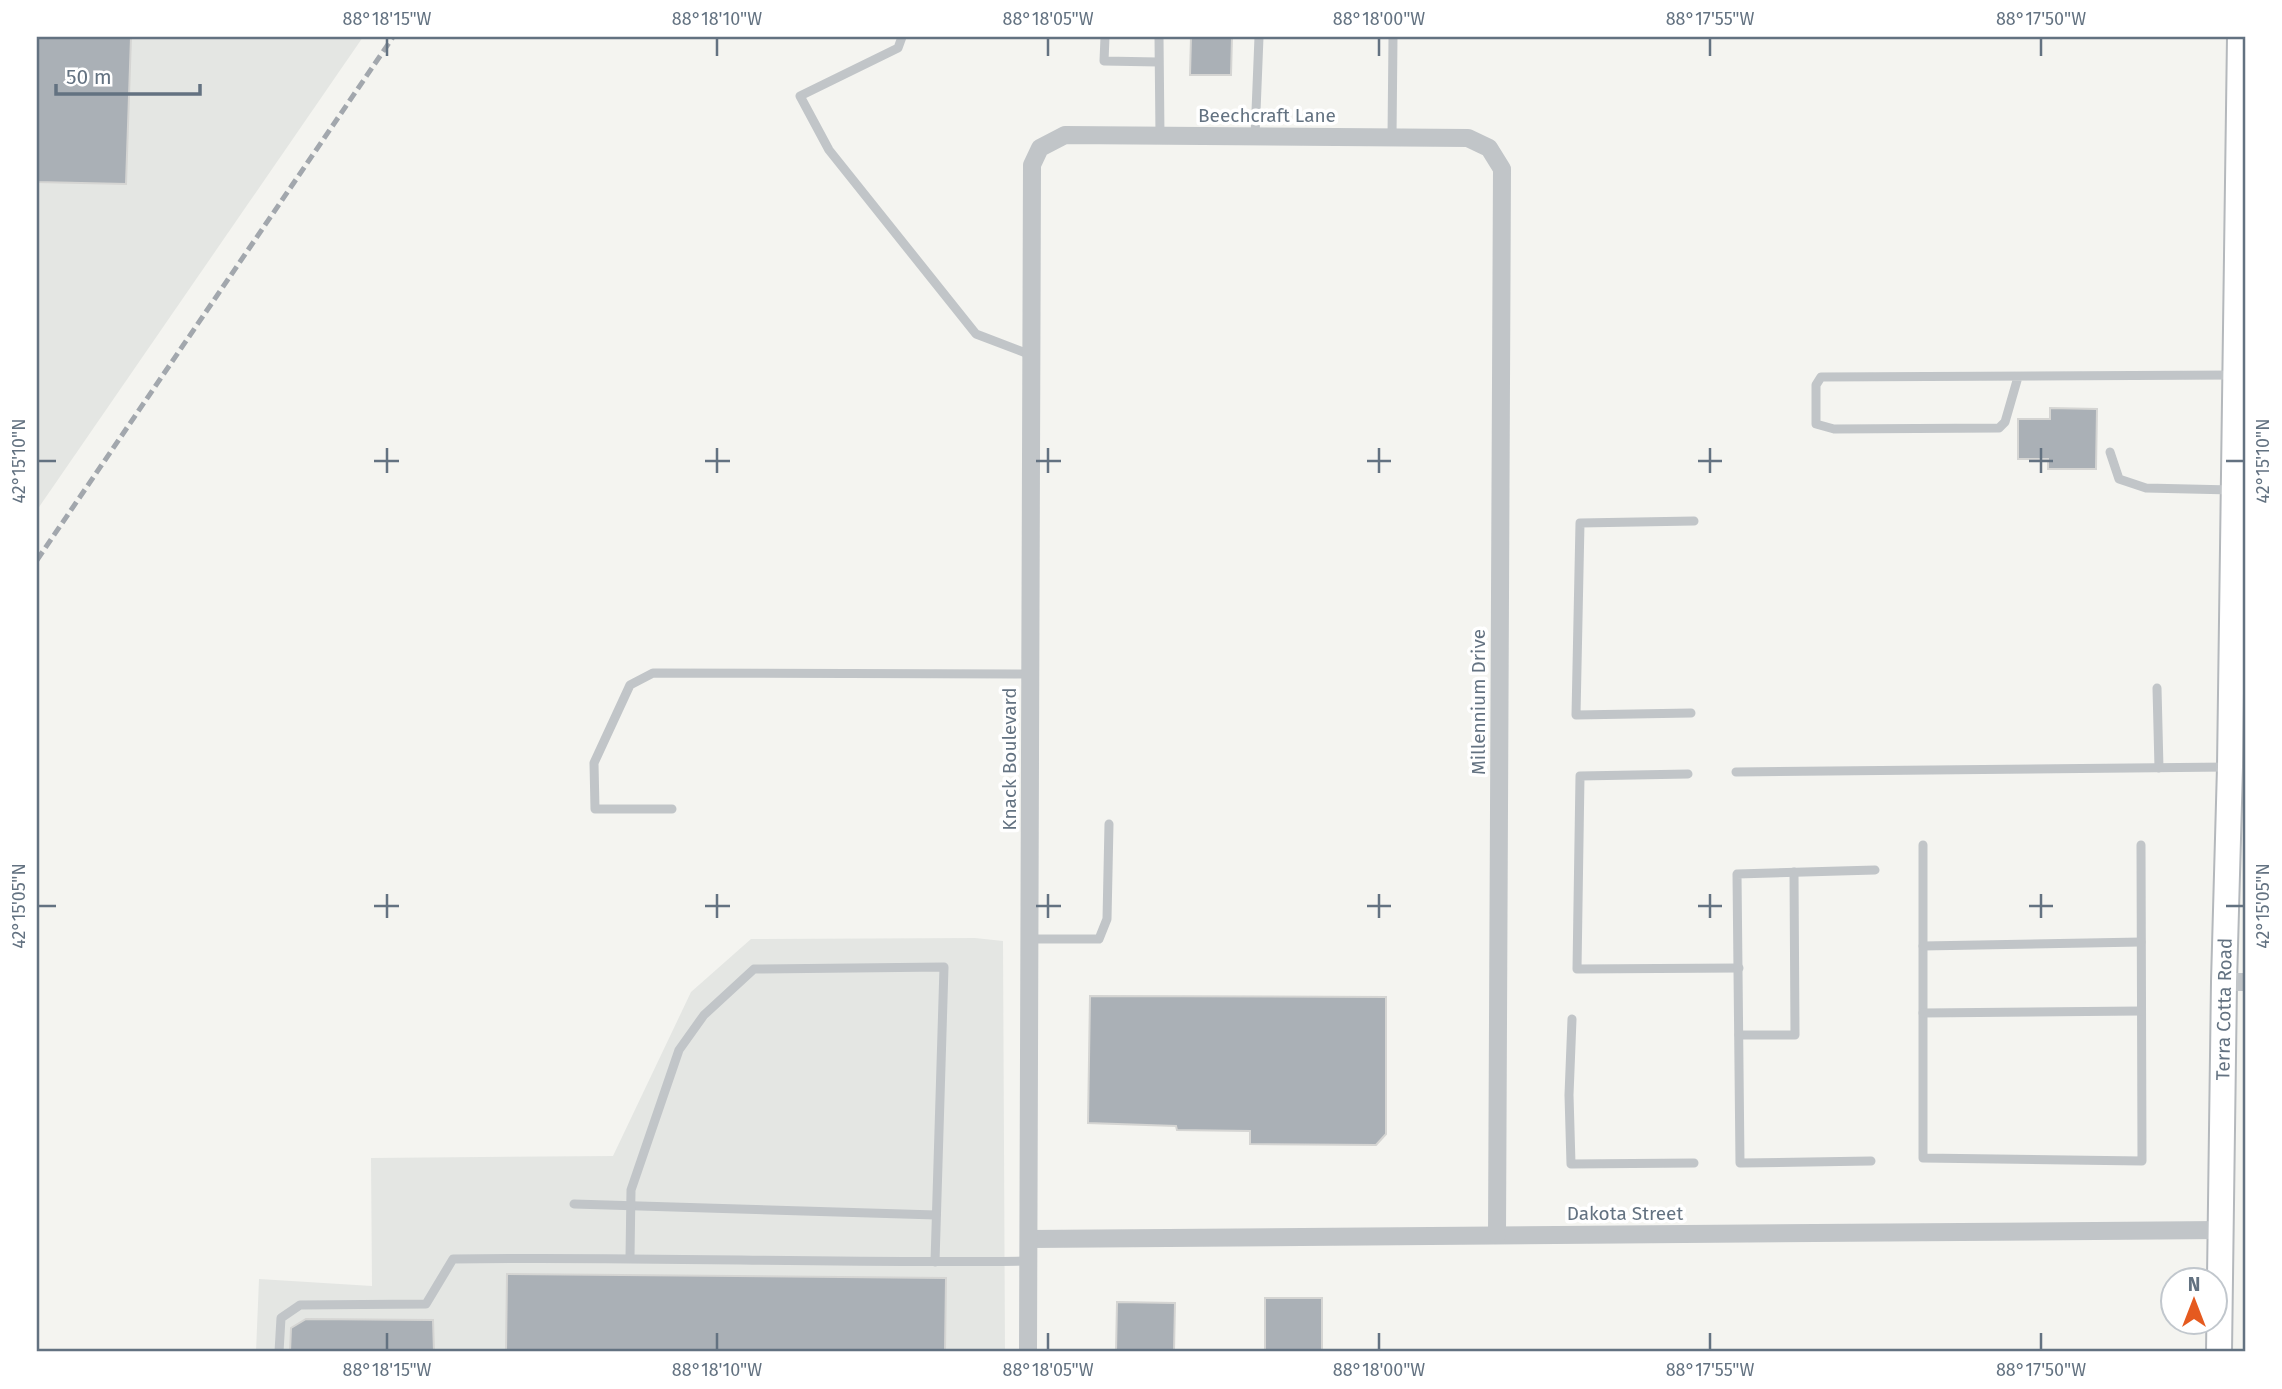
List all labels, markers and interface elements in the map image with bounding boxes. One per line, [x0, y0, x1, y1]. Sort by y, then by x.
text: 88°18'15"W [343, 8, 432, 30]
text: 88°18'10"W [672, 8, 762, 30]
text: 88°18'05"W [1002, 8, 1094, 30]
text: 88°18'00"W [1333, 8, 1425, 30]
text: 88°17'55"W [1666, 8, 1754, 30]
text: 88°17'50"W [1996, 8, 2086, 30]
scale bar [56, 52, 200, 96]
text: 50 m [66, 64, 112, 90]
street label: Beechcraft Lane [1198, 104, 1336, 127]
text: 42°15'10"N [8, 419, 30, 503]
text: 42°15'10"N [2252, 419, 2274, 503]
street label: Millennium Drive [1467, 629, 1490, 775]
street label: Knack Boulevard [998, 687, 1021, 831]
text: 42°15'05"N [8, 863, 30, 949]
text: 42°15'05"N [2252, 863, 2274, 949]
street label: Terra Cotta Road [2211, 937, 2237, 1081]
street label: Dakota Street [1567, 1202, 1683, 1225]
north arrow [2160, 1266, 2230, 1336]
text: N [2188, 1273, 2200, 1296]
text: 88°18'15"W [343, 1359, 432, 1381]
text: 88°18'10"W [672, 1359, 762, 1381]
text: 88°18'05"W [1002, 1359, 1094, 1381]
text: 88°18'00"W [1333, 1359, 1425, 1381]
text: 88°17'55"W [1666, 1359, 1754, 1381]
text: 88°17'50"W [1996, 1359, 2086, 1381]

